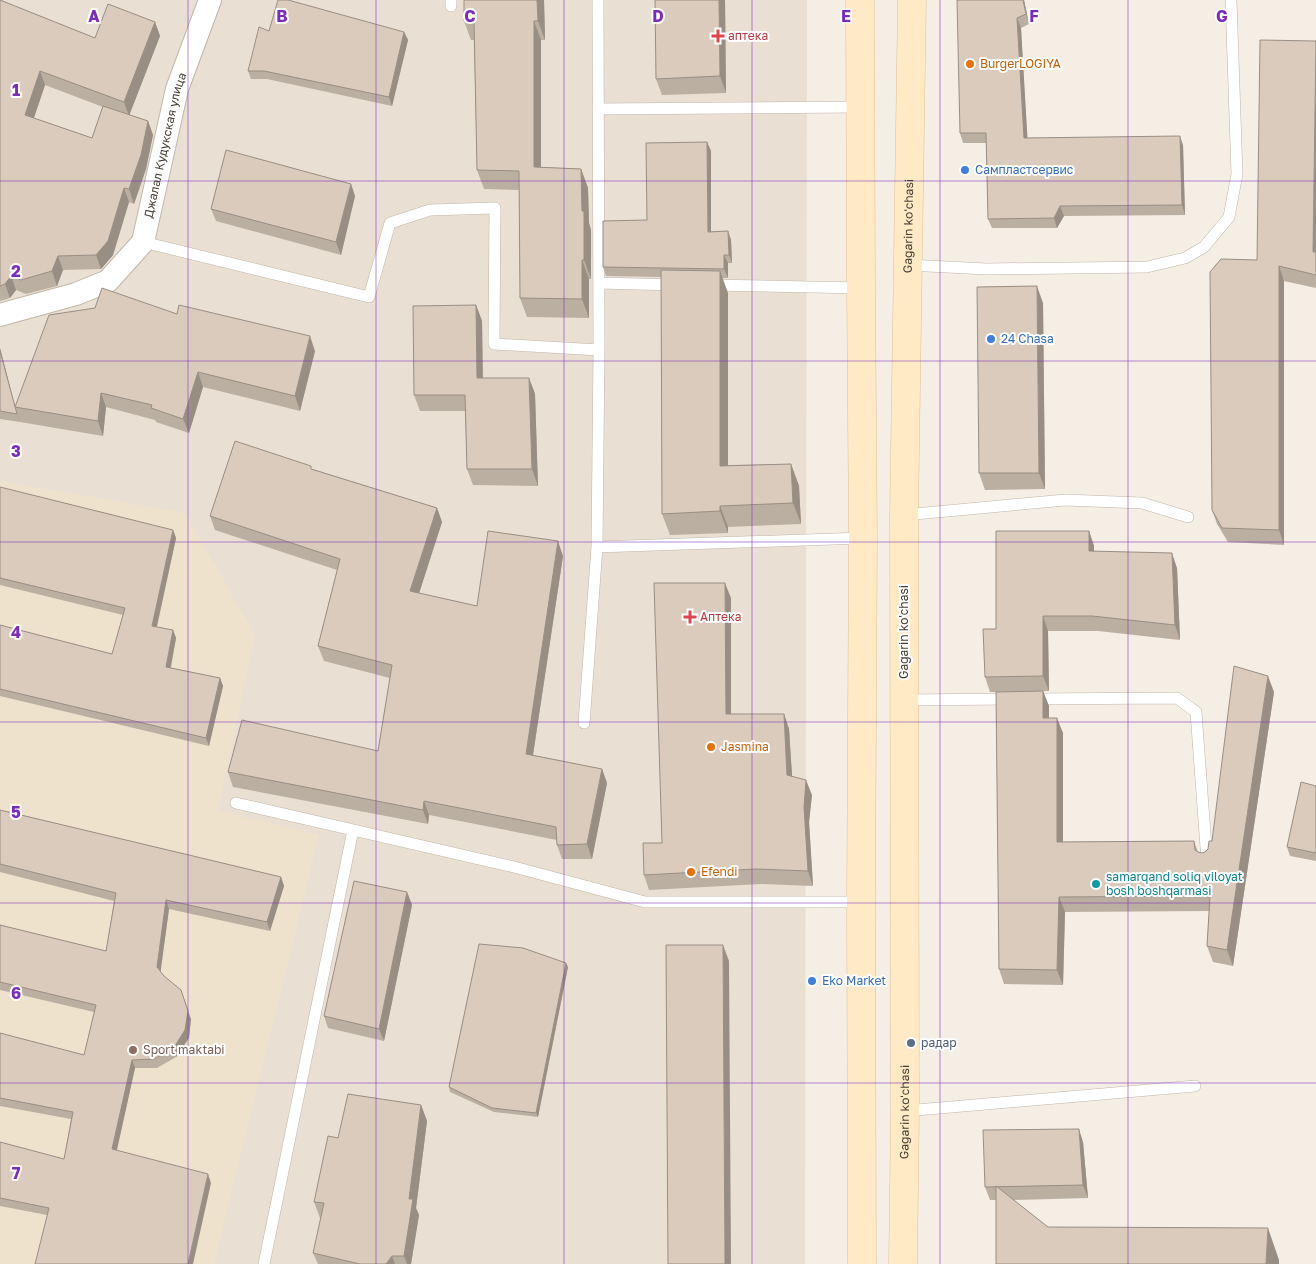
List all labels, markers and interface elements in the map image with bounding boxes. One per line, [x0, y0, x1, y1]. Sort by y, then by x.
text: A [88, 6, 100, 26]
text: B [276, 6, 288, 26]
text: C [464, 6, 476, 26]
text: D [652, 6, 664, 26]
text: E [841, 6, 851, 26]
text: F [1029, 6, 1039, 26]
text: G [1216, 6, 1228, 26]
place label: аптека [728, 28, 768, 43]
marker: аптека [712, 30, 724, 42]
place label: BurgerLOGIYA [980, 56, 1061, 71]
marker: BurgerLOGIYA [964, 58, 976, 70]
street label: Джалал Кудукская улица [141, 70, 189, 219]
text: 1 [12, 80, 20, 100]
place label: Сампластсервис [975, 162, 1074, 177]
marker: Сампластсервис [959, 164, 971, 176]
street label: Gagarin ko'chasi [900, 179, 916, 273]
text: 2 [11, 261, 21, 281]
place label: 24 Chasa [1001, 331, 1054, 346]
marker: 24 Chasa [985, 333, 997, 345]
text: 3 [11, 441, 21, 461]
street label: Gagarin ko'chasi [896, 585, 911, 679]
place label: Аптека [700, 609, 742, 624]
marker: Аптека [684, 611, 696, 623]
text: 4 [11, 622, 21, 642]
place label: Jasmina [721, 739, 769, 754]
marker: Jasmina [705, 741, 717, 753]
text: 5 [11, 802, 21, 822]
place label: Efendi [701, 864, 738, 879]
marker: Efendi [685, 866, 697, 878]
place label: samarqand soliq viloyat bosh boshqarmasi [1106, 869, 1243, 898]
marker: samarqand soliq viloyat bosh boshqarmasi [1090, 878, 1102, 890]
place label: Eko Market [822, 973, 886, 988]
marker: Eko Market [806, 975, 818, 987]
text: 6 [11, 983, 21, 1003]
place label: радар [921, 1035, 957, 1050]
marker: радар [905, 1037, 917, 1049]
place label: Sport maktabi [143, 1042, 225, 1057]
marker: Sport maktabi [127, 1044, 139, 1056]
street label: Gagarin ko'chasi [896, 1065, 912, 1159]
text: 7 [12, 1163, 21, 1183]

